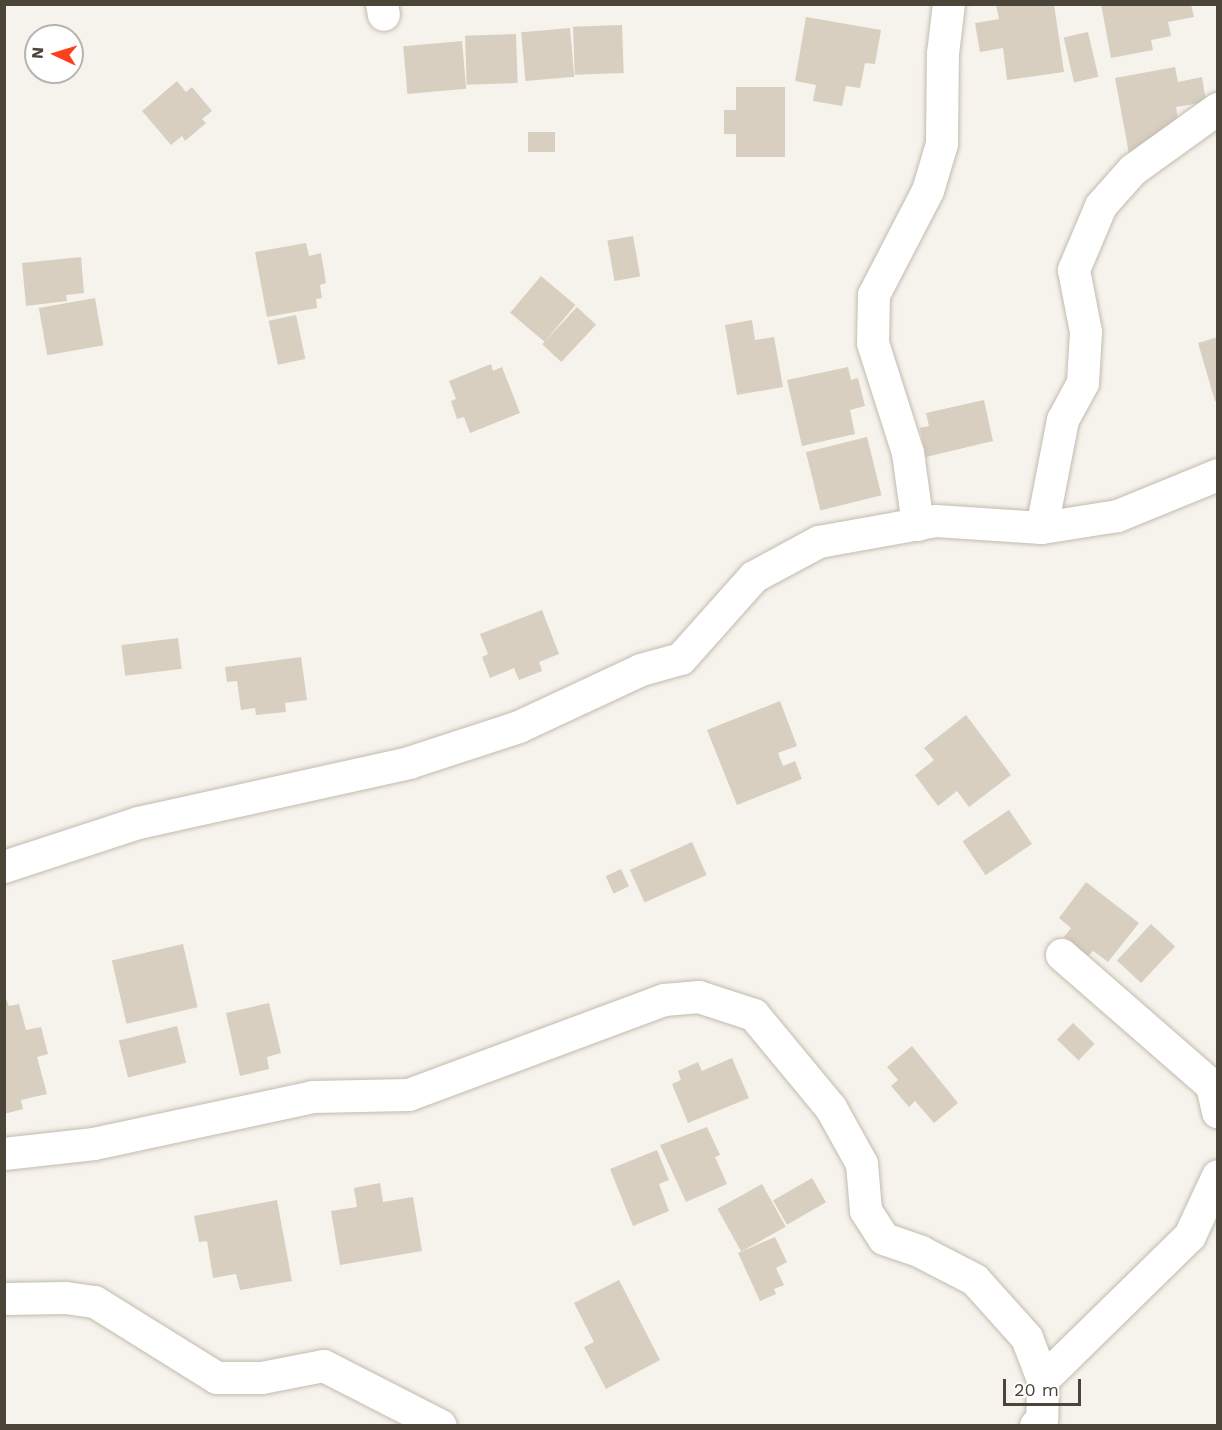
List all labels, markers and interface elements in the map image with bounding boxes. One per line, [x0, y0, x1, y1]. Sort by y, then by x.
north arrow [24, 24, 84, 84]
text: N [28, 46, 47, 59]
scale bar [1006, 1367, 1084, 1405]
text: 20 m [1014, 1379, 1059, 1400]

